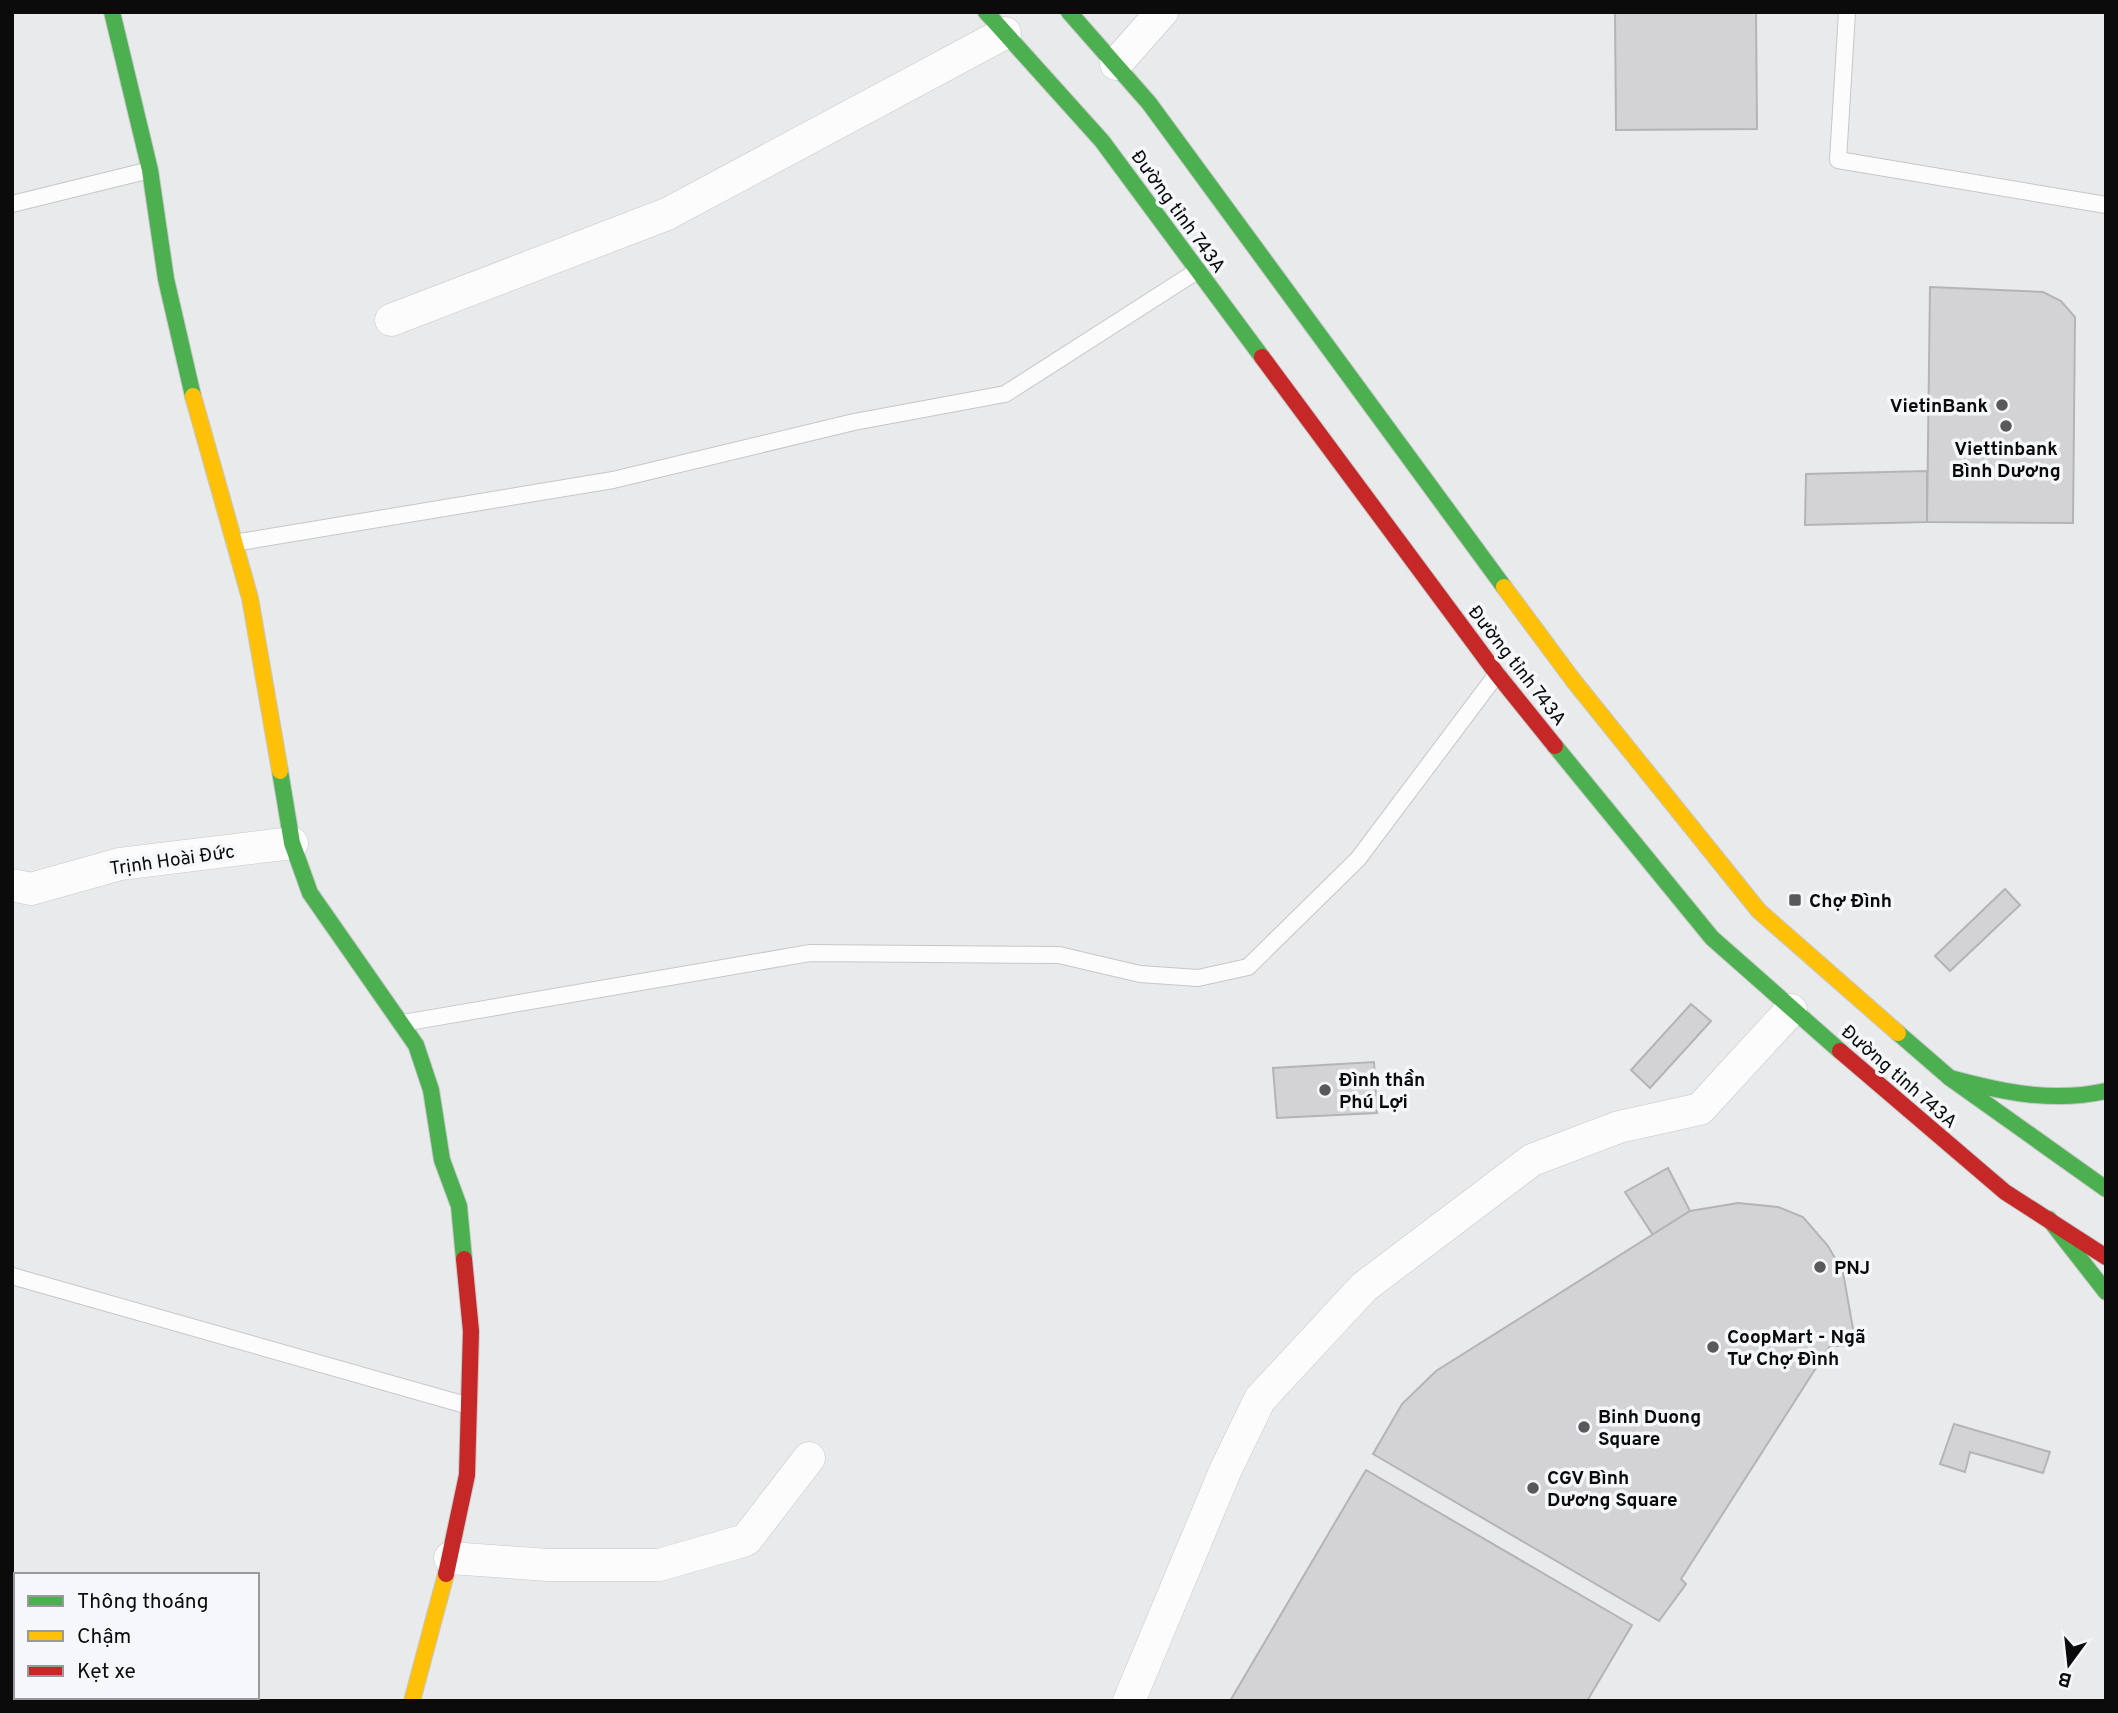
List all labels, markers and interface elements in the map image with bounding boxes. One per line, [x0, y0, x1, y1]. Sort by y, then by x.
street label: Đường tỉnh 743A [1125, 146, 1230, 278]
place label: VietinBank [1890, 395, 1988, 419]
marker: VietinBank [1994, 397, 2010, 413]
marker: Viettinbank Bình Dương [1998, 418, 2014, 434]
place label: Viettinbank Bình Dương [1951, 438, 2061, 484]
street label: Đường tỉnh 743A [1462, 601, 1571, 731]
street label: Trịnh Hoài Đức [108, 840, 236, 882]
place label: Chợ Đình [1809, 890, 1892, 914]
marker: Chợ Đình [1787, 892, 1803, 908]
street label: Đường tỉnh 743A [1836, 1021, 1962, 1135]
place label: Đình thần Phú Lợi [1339, 1069, 1425, 1115]
marker: Đình thần Phú Lợi [1317, 1082, 1333, 1098]
place label: PNJ [1834, 1257, 1870, 1281]
marker: PNJ [1812, 1259, 1828, 1275]
place label: CoopMart - Ngã Tư Chợ Đình [1727, 1326, 1866, 1372]
marker: CoopMart - Ngã Tư Chợ Đình [1705, 1339, 1721, 1355]
place label: Binh Duong Square [1598, 1406, 1701, 1452]
marker: Binh Duong Square [1576, 1419, 1592, 1435]
place label: CGV Bình Dương Square [1547, 1467, 1678, 1513]
marker: CGV Bình Dương Square [1525, 1480, 1541, 1496]
legend [14, 1573, 259, 1699]
text: Thông thoáng [77, 1589, 209, 1616]
text: Chậm [77, 1624, 131, 1651]
north arrow [2034, 1629, 2104, 1699]
text: Kẹt xe [77, 1659, 136, 1686]
text: B [2056, 1665, 2075, 1692]

